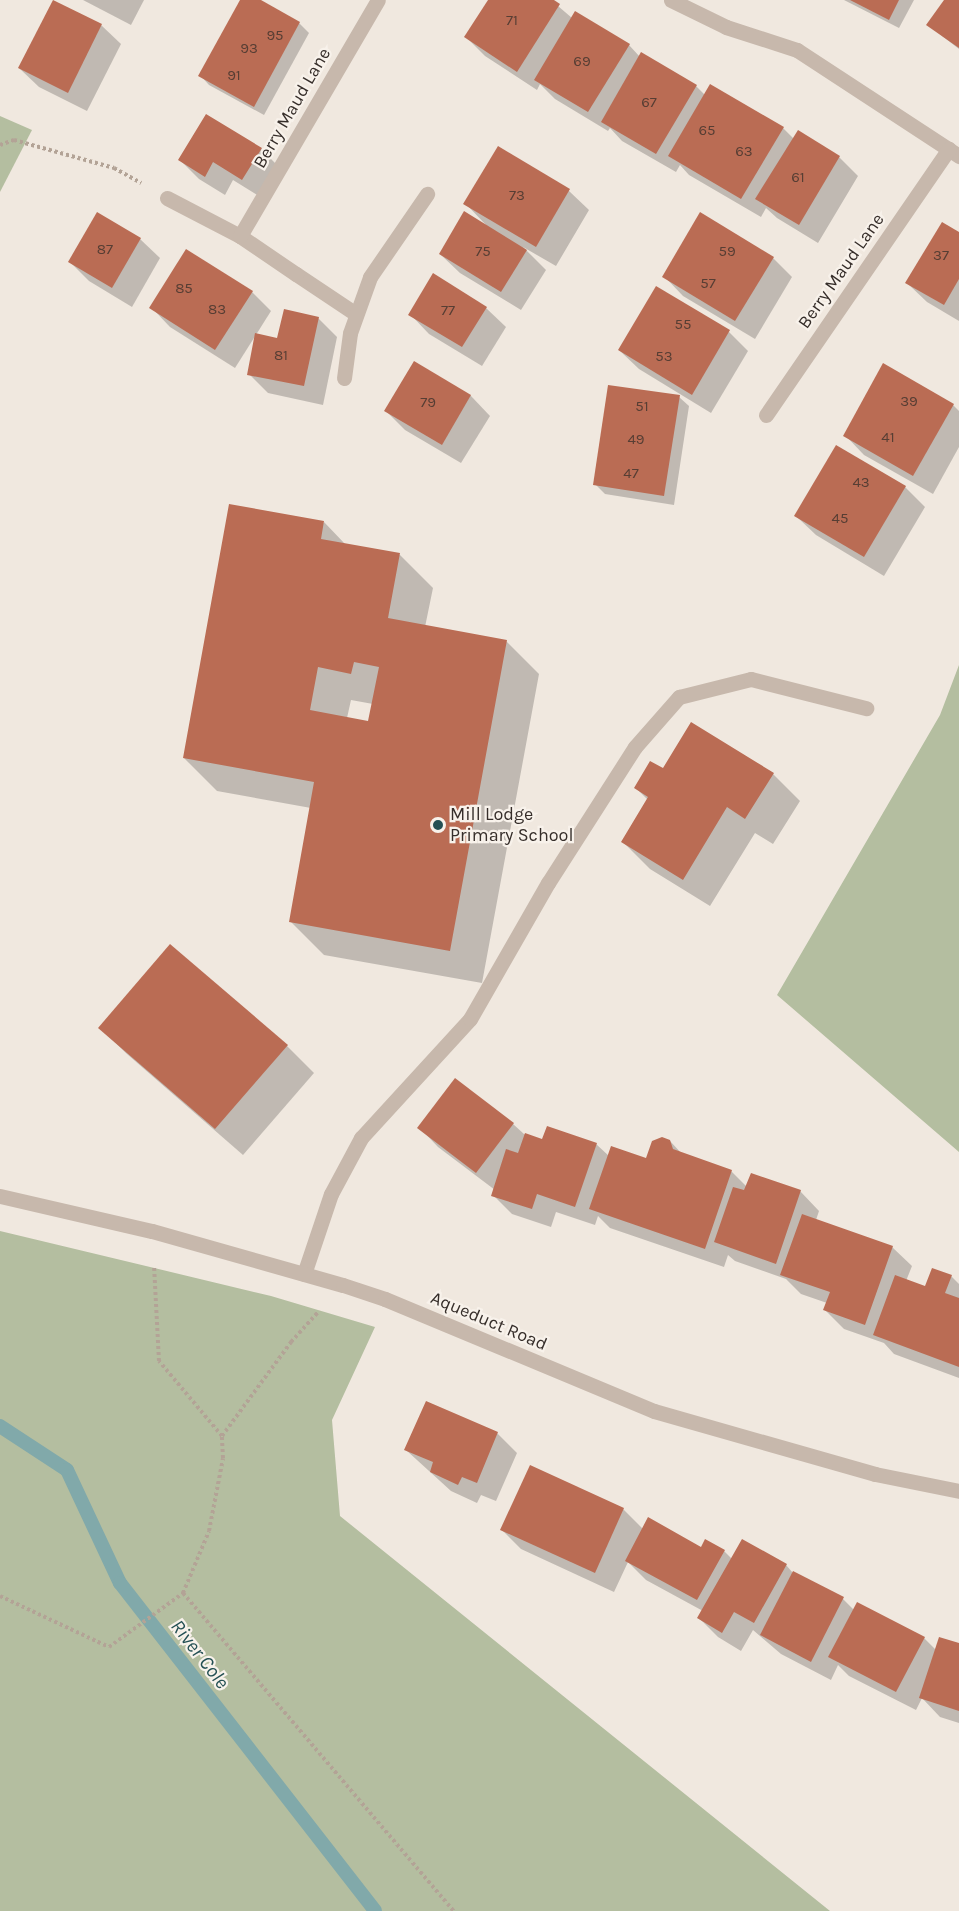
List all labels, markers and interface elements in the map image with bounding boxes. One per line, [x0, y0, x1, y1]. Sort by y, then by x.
house number: 71 [506, 12, 518, 30]
house number: 95 [266, 27, 284, 45]
house number: 93 [240, 40, 258, 58]
street label: Berry Maud Lane [249, 44, 335, 172]
house number: 69 [573, 53, 591, 71]
house number: 91 [227, 67, 241, 85]
house number: 67 [641, 94, 657, 112]
house number: 65 [698, 122, 716, 140]
house number: 63 [735, 143, 753, 161]
house number: 61 [791, 169, 805, 187]
house number: 73 [509, 187, 525, 205]
street label: Berry Maud Lane [793, 209, 889, 333]
house number: 87 [97, 241, 113, 259]
house number: 75 [475, 243, 491, 261]
house number: 59 [718, 243, 736, 261]
house number: 37 [933, 247, 949, 265]
house number: 57 [700, 275, 716, 293]
house number: 85 [175, 280, 193, 298]
house number: 83 [208, 301, 226, 319]
house number: 77 [441, 302, 455, 320]
house number: 55 [675, 316, 691, 334]
house number: 81 [274, 347, 288, 365]
house number: 53 [655, 348, 673, 366]
house number: 39 [900, 393, 918, 411]
house number: 79 [420, 394, 436, 412]
house number: 51 [635, 398, 649, 416]
house number: 41 [881, 429, 895, 447]
house number: 49 [627, 431, 645, 449]
house number: 47 [623, 465, 639, 483]
house number: 43 [852, 474, 870, 492]
house number: 45 [832, 510, 848, 528]
place label: Mill Lodge Primary School [450, 804, 573, 846]
marker: Mill Lodge Primary School [431, 818, 445, 832]
street label: Aqueduct Road [428, 1287, 550, 1355]
water label: River Cole [166, 1615, 234, 1693]

